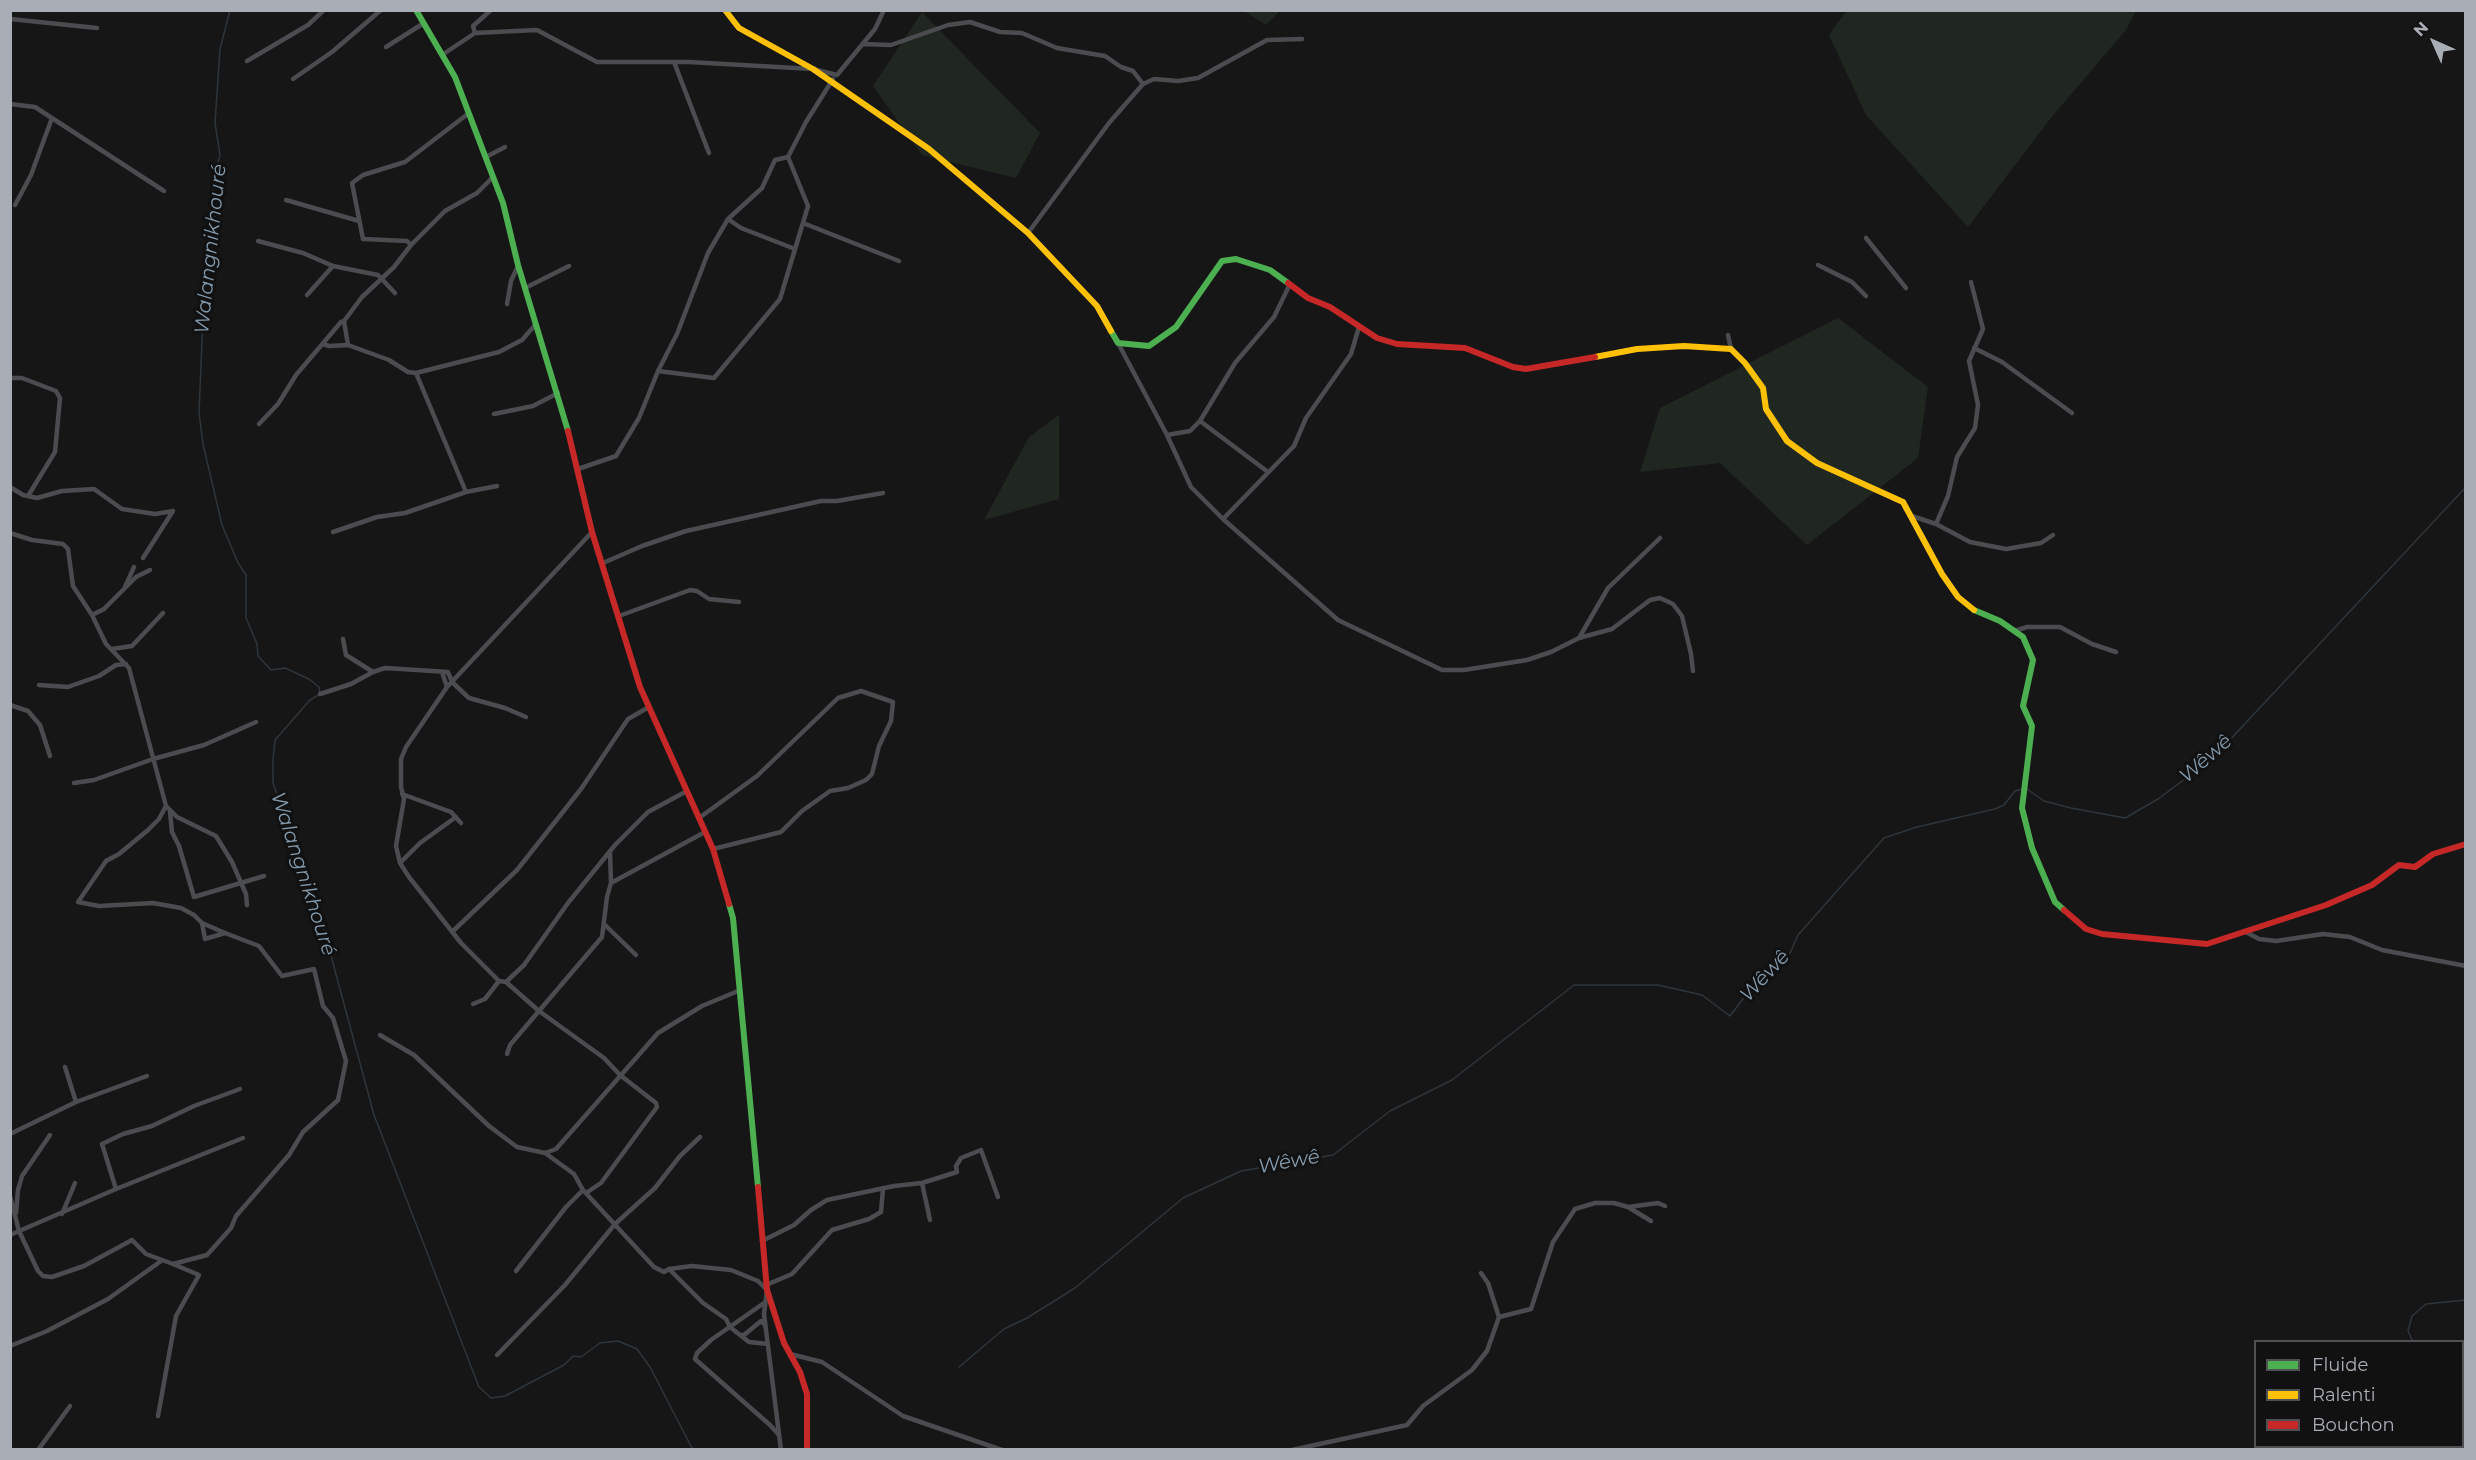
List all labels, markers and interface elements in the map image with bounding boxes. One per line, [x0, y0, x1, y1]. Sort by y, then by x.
north arrow [2404, 12, 2464, 72]
text: N [2410, 18, 2432, 40]
water label: Walangnikhouré [190, 163, 232, 335]
water label: Wêwê [2175, 730, 2237, 788]
water label: Walangnikhouré [265, 789, 341, 959]
water label: Wêwê [1735, 945, 1795, 1007]
water label: Wêwê [1256, 1145, 1322, 1179]
legend [2254, 1340, 2464, 1448]
text: Fluide [2312, 1354, 2368, 1376]
text: Ralenti [2312, 1384, 2376, 1406]
text: Bouchon [2312, 1414, 2395, 1436]

